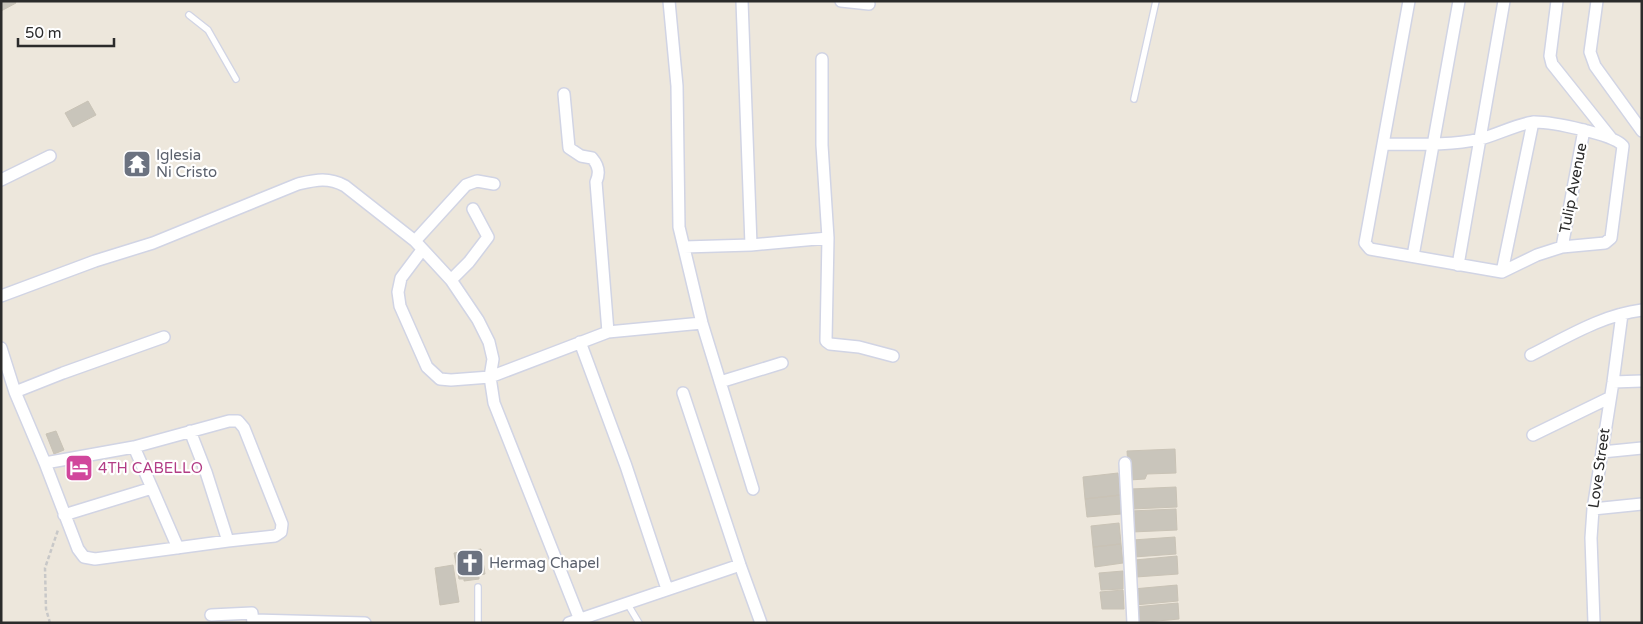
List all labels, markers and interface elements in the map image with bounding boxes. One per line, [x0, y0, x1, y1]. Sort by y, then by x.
scale bar [18, 15, 114, 47]
text: 50 m [25, 24, 62, 42]
street label: Tulip Avenue [1555, 141, 1591, 235]
place label: Iglesia Ni Cristo [156, 146, 217, 181]
temple icon: Iglesia Ni Cristo [122, 149, 152, 179]
street label: Love Street [1584, 426, 1614, 509]
hotel icon: 4TH CABELLO [64, 453, 94, 483]
place label: 4TH CABELLO [98, 459, 203, 477]
church icon: Hermag Chapel [455, 548, 485, 578]
place label: Hermag Chapel [489, 554, 600, 572]

